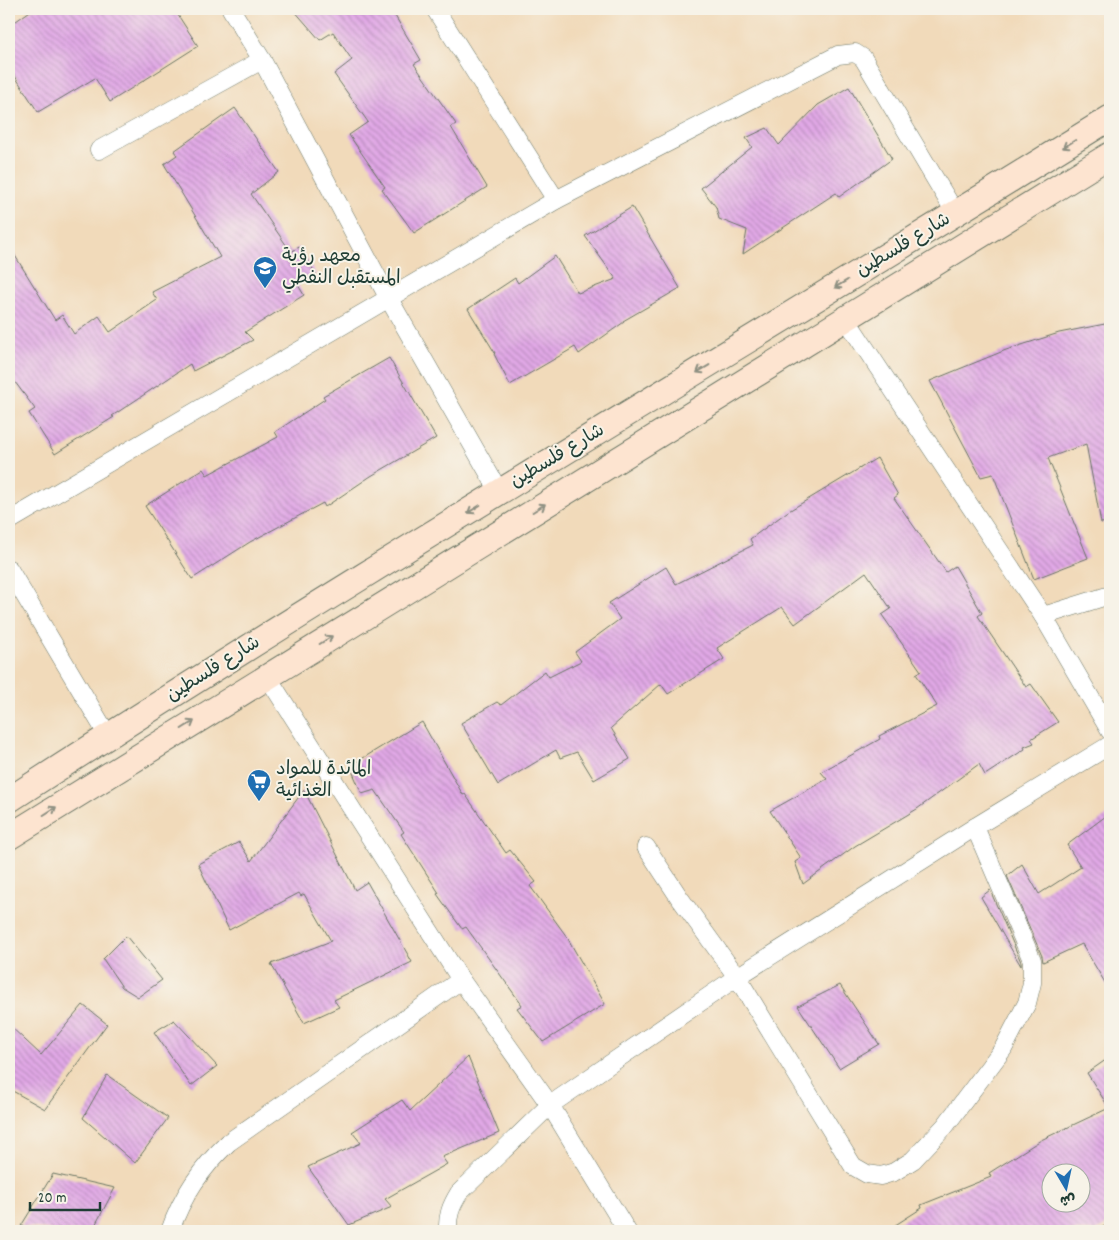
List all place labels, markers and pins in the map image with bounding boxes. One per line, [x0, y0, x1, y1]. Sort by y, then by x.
place label: معهد رؤية المستقبل النفطي [282, 244, 401, 293]
school or university icon: معهد رؤية المستقبل النفطي [252, 255, 278, 289]
place label: المائدة للمواد الغذائية [276, 757, 371, 806]
supermarket icon: المائدة للمواد الغذائية [246, 768, 272, 802]

